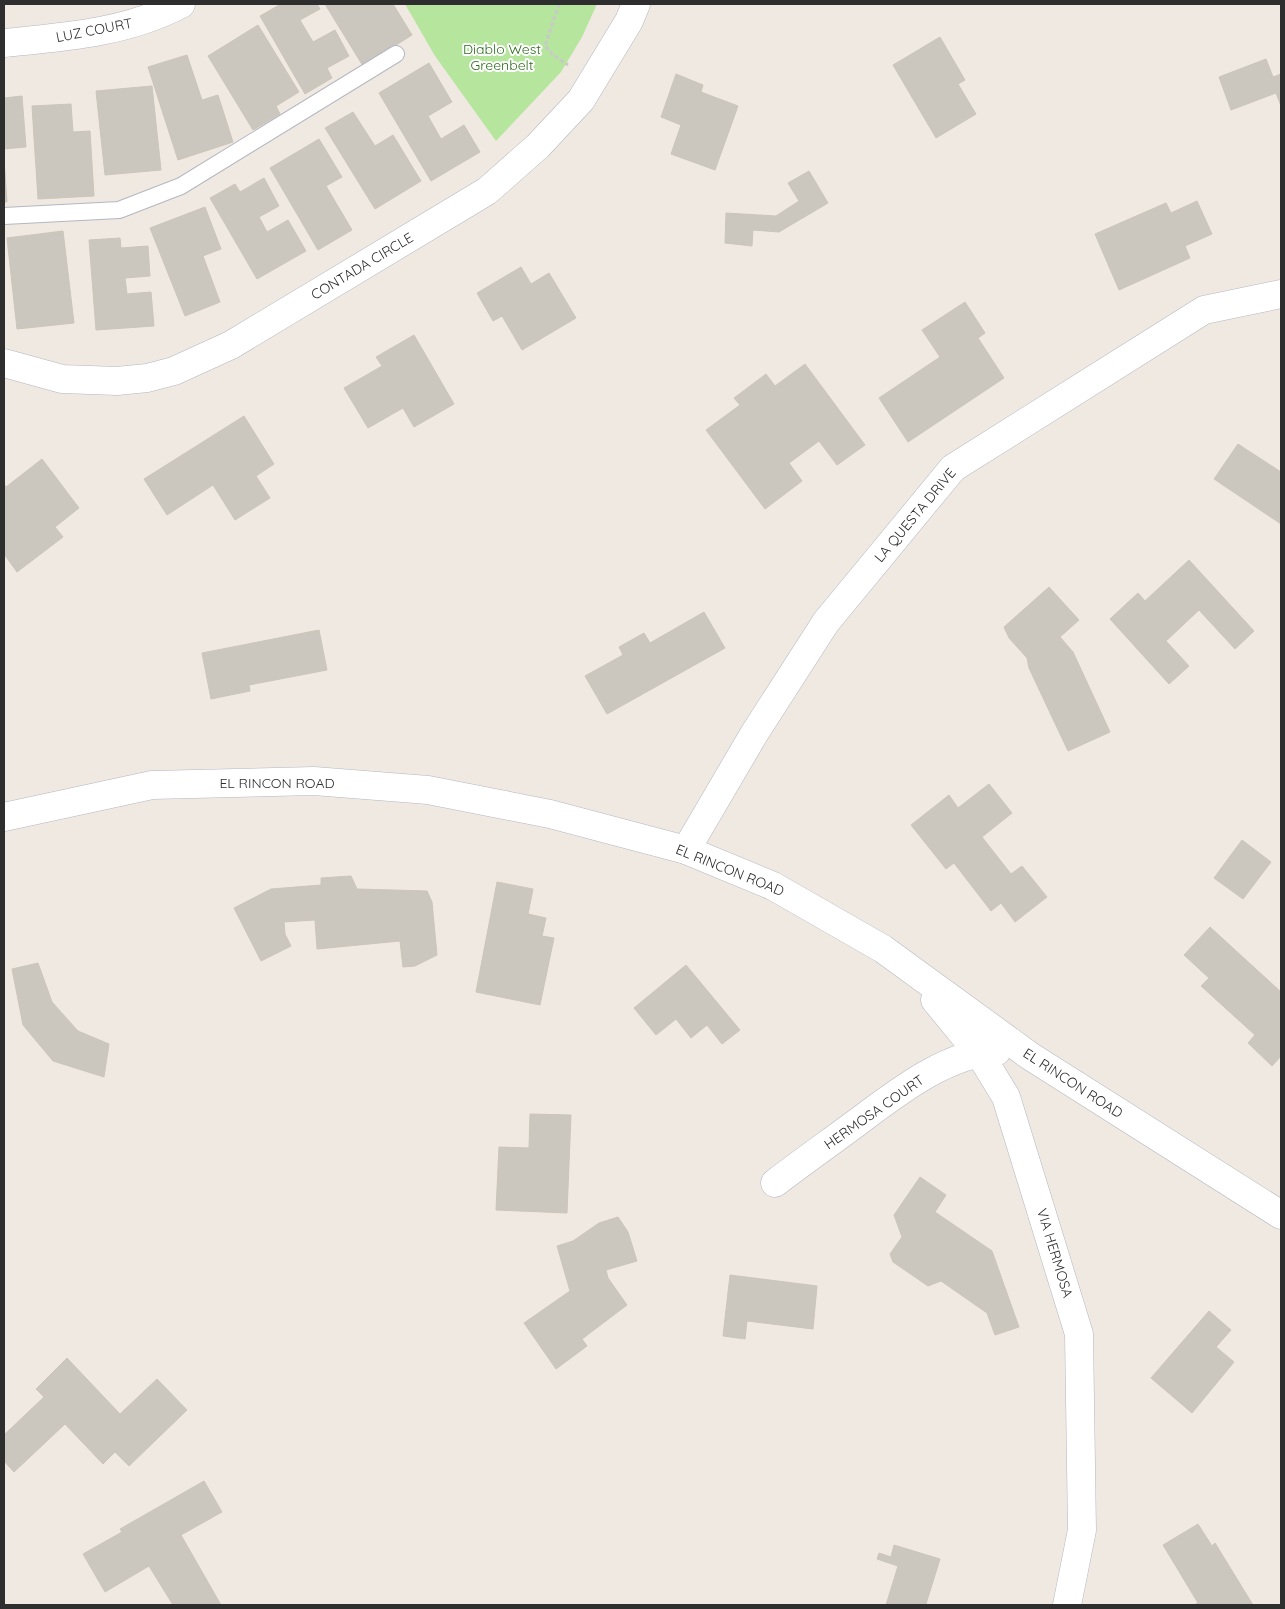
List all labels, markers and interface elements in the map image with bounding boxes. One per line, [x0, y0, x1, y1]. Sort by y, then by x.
street label: LUZ COURT [54, 14, 134, 46]
park label: Diablo West Greenbelt [463, 40, 541, 74]
street label: CONTADA CIRCLE [308, 228, 416, 304]
street label: LA QUESTA DRIVE [870, 464, 960, 566]
street label: EL RINCON ROAD [219, 774, 335, 792]
street label: EL RINCON ROAD [673, 840, 787, 900]
street label: EL RINCON ROAD [1020, 1044, 1126, 1122]
street label: HERMOSA COURT [821, 1071, 927, 1153]
street label: VIA HERMOSA [1033, 1206, 1077, 1300]

